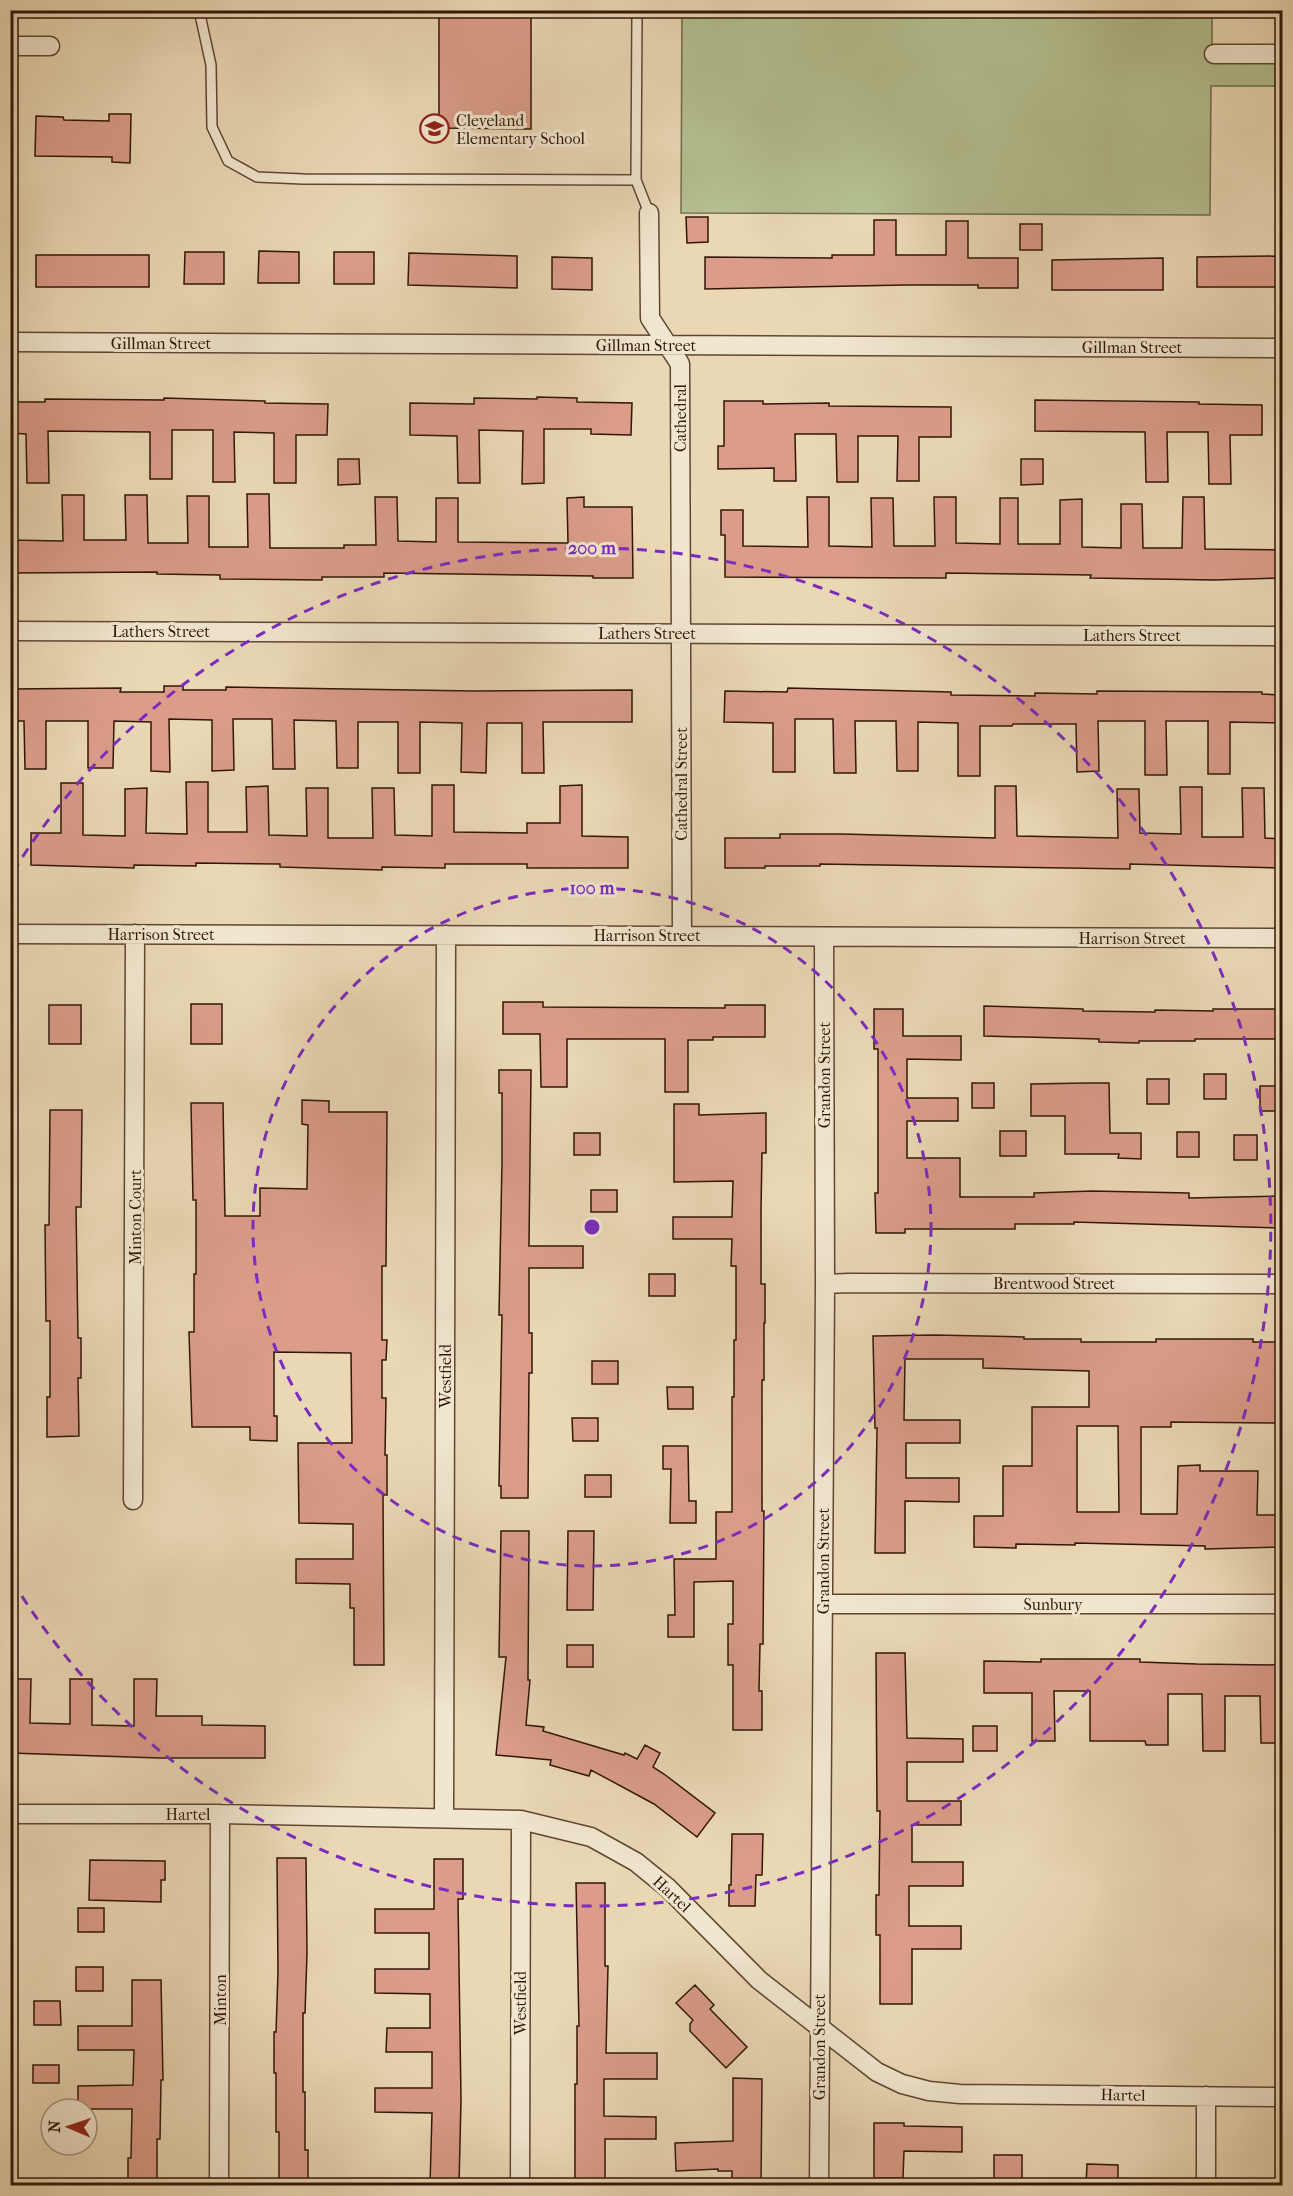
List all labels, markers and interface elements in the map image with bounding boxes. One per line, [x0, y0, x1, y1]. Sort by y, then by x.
place label: Cleveland Elementary School [456, 111, 585, 148]
school or university icon: Cleveland Elementary School [419, 113, 451, 145]
street label: Gillman Street [111, 334, 212, 353]
street label: Gillman Street [596, 336, 697, 355]
street label: Gillman Street [1082, 338, 1183, 357]
street label: Cathedral [671, 383, 690, 452]
text: 200 m [568, 538, 617, 559]
street label: Lathers Street [112, 622, 210, 641]
street label: Lathers Street [598, 624, 696, 643]
street label: Lathers Street [1083, 626, 1181, 645]
street label: Cathedral Street [672, 727, 691, 841]
text: 100 m [569, 878, 616, 899]
street label: Harrison Street [107, 925, 215, 944]
street label: Harrison Street [593, 926, 701, 945]
street label: Harrison Street [1078, 929, 1186, 948]
street label: Grandon Street [815, 1022, 834, 1128]
street label: Minton Court [126, 1169, 145, 1265]
centre of rings [582, 1217, 602, 1237]
street label: Brentwood Street [993, 1274, 1115, 1293]
street label: Westfield [436, 1344, 455, 1409]
street label: Grandon Street [814, 1508, 833, 1614]
street label: Sunbury [1023, 1595, 1083, 1614]
street label: Hartel [166, 1805, 211, 1824]
street label: Hartel [649, 1872, 695, 1917]
street label: Westfield [511, 1971, 530, 2036]
street label: Minton [211, 1974, 230, 2026]
street label: Grandon Street [810, 1994, 829, 2100]
street label: Hartel [1100, 2085, 1146, 2105]
north arrow [39, 2097, 99, 2157]
text: N [45, 2119, 64, 2133]

